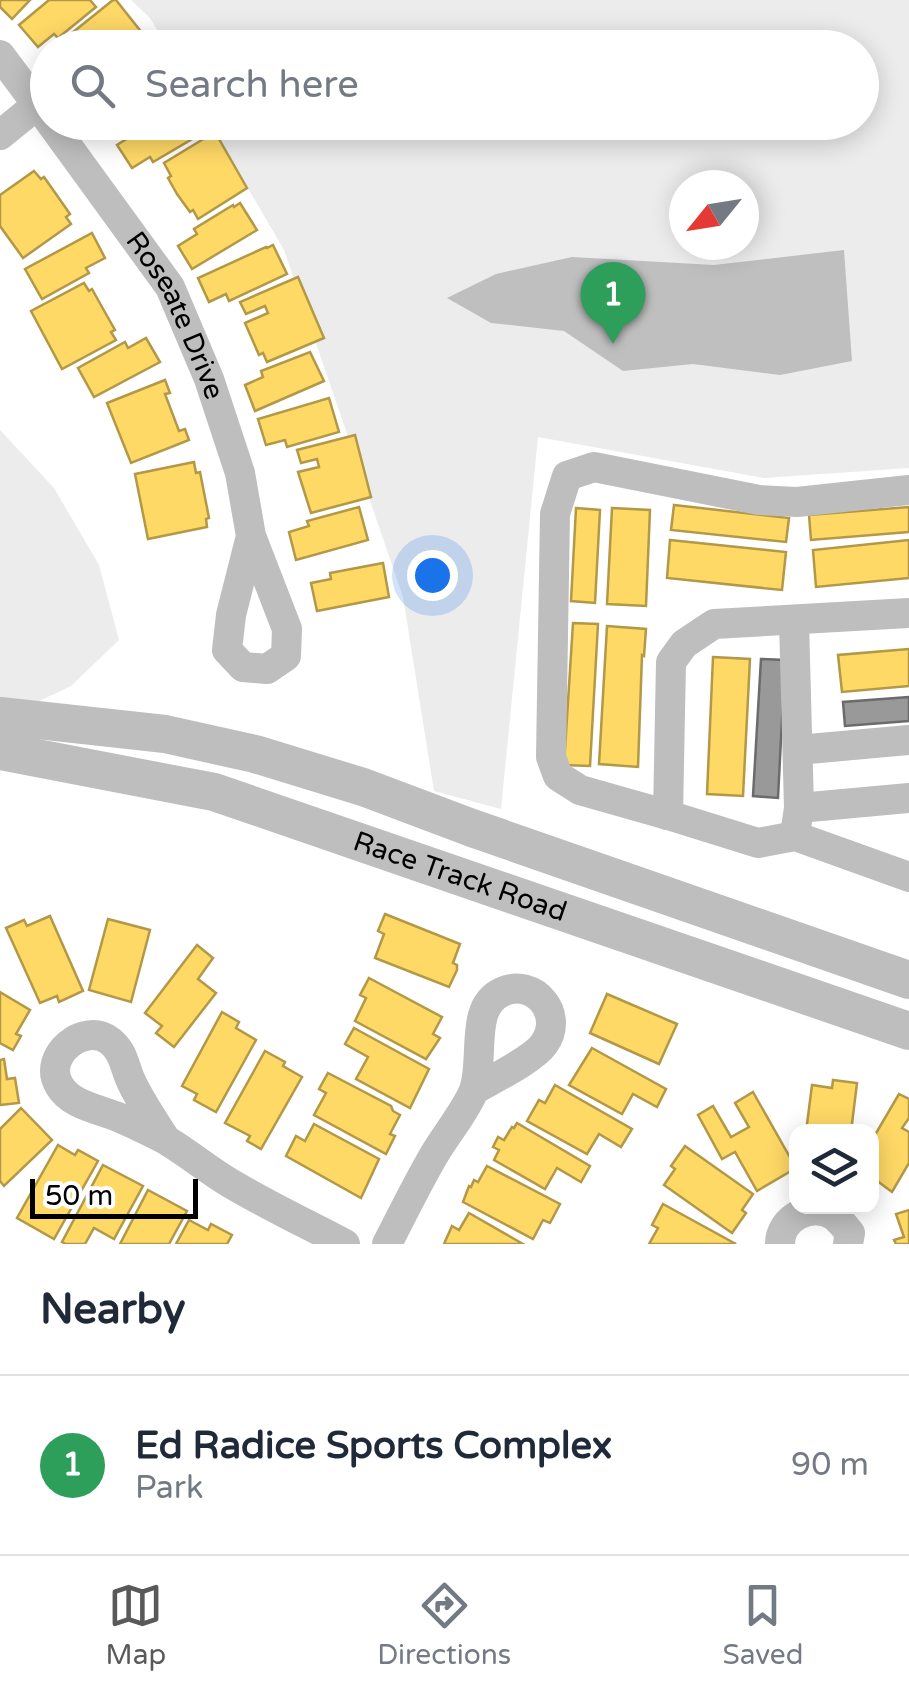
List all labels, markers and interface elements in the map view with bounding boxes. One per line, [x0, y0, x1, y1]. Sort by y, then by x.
search box [30, 30, 879, 140]
icon: search [65, 58, 120, 113]
text: Search here [145, 62, 359, 108]
north arrow [669, 170, 759, 260]
street label: Roseate Drive [118, 225, 231, 404]
pin: 1 [580, 262, 646, 344]
your location [407, 550, 458, 601]
street label: Race Track Road [349, 824, 571, 929]
map controls [789, 1124, 879, 1214]
button: layers [789, 1124, 879, 1214]
scale bar [30, 1174, 198, 1218]
text: 50 m [45, 1179, 113, 1213]
text: Nearby [40, 1284, 185, 1335]
text: Ed Radice Sports Complex [135, 1423, 612, 1469]
text: 1 [62, 1446, 83, 1484]
text: 90 m [791, 1446, 869, 1484]
text: Park [135, 1469, 203, 1507]
tab: Map [106, 1578, 166, 1672]
tab: Directions [377, 1578, 511, 1672]
tab: Saved [722, 1578, 803, 1672]

